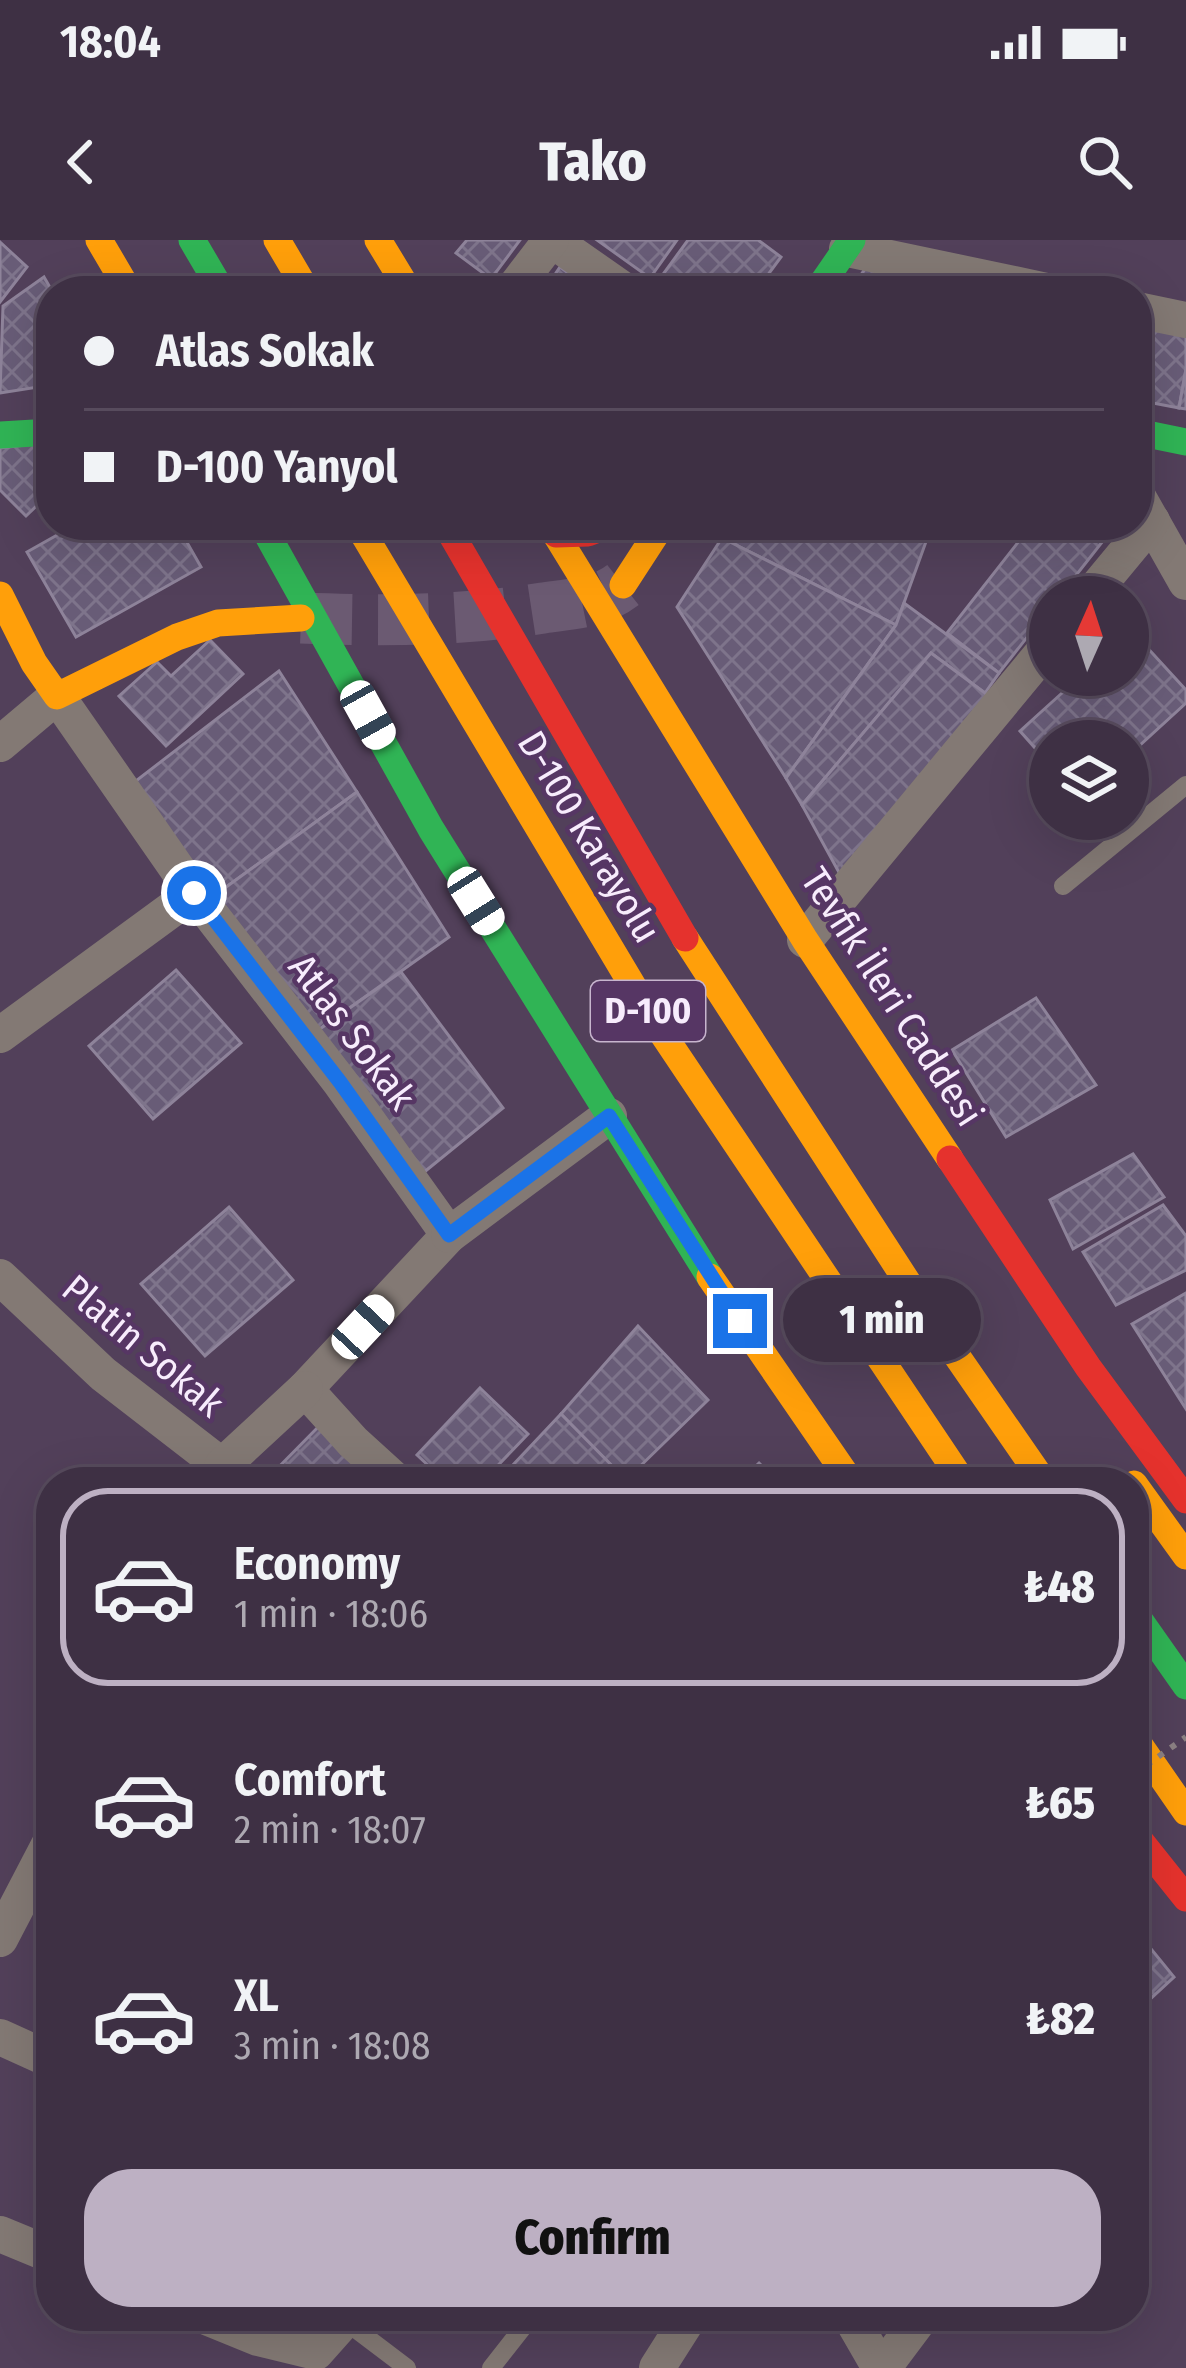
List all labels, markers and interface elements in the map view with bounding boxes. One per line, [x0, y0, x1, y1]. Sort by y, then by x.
text: 18:04 [60, 15, 161, 69]
icon: back [48, 129, 114, 195]
icon: search [1072, 129, 1138, 195]
text: Tako [539, 130, 647, 194]
text: Atlas Sokak [156, 324, 374, 378]
text: D-100 Yanyol [156, 440, 398, 494]
north arrow [1029, 576, 1149, 696]
map controls [1029, 576, 1149, 840]
car [335, 675, 401, 755]
button: layers [1029, 720, 1149, 840]
street label: D-100 Karayolu [508, 723, 670, 951]
street label: Tevfik İleri Caddesi [791, 859, 993, 1135]
car [442, 861, 510, 941]
route start [167, 866, 221, 920]
street label: Atlas Sokak [279, 945, 426, 1119]
road number: D-100 [591, 981, 705, 1041]
street label: Platin Sokak [53, 1265, 234, 1427]
callout: 1 min [782, 1279, 980, 1363]
car [325, 1288, 401, 1366]
route end [713, 1294, 767, 1348]
text: 1 min [840, 1297, 924, 1343]
icon: car [90, 1533, 198, 1641]
text: Economy [234, 1537, 400, 1591]
text: ₺48 [1023, 1560, 1095, 1614]
text: 1 min · 18:06 [234, 1591, 428, 1637]
icon: car [90, 1749, 198, 1857]
text: Comfort [234, 1753, 386, 1807]
text: ₺65 [1025, 1776, 1095, 1830]
text: 2 min · 18:07 [234, 1807, 426, 1853]
icon: car [90, 1965, 198, 2073]
text: XL [234, 1969, 279, 2023]
text: ₺82 [1026, 1992, 1095, 2046]
text: 3 min · 18:08 [234, 2023, 431, 2069]
button: Confirm [84, 2169, 1101, 2307]

